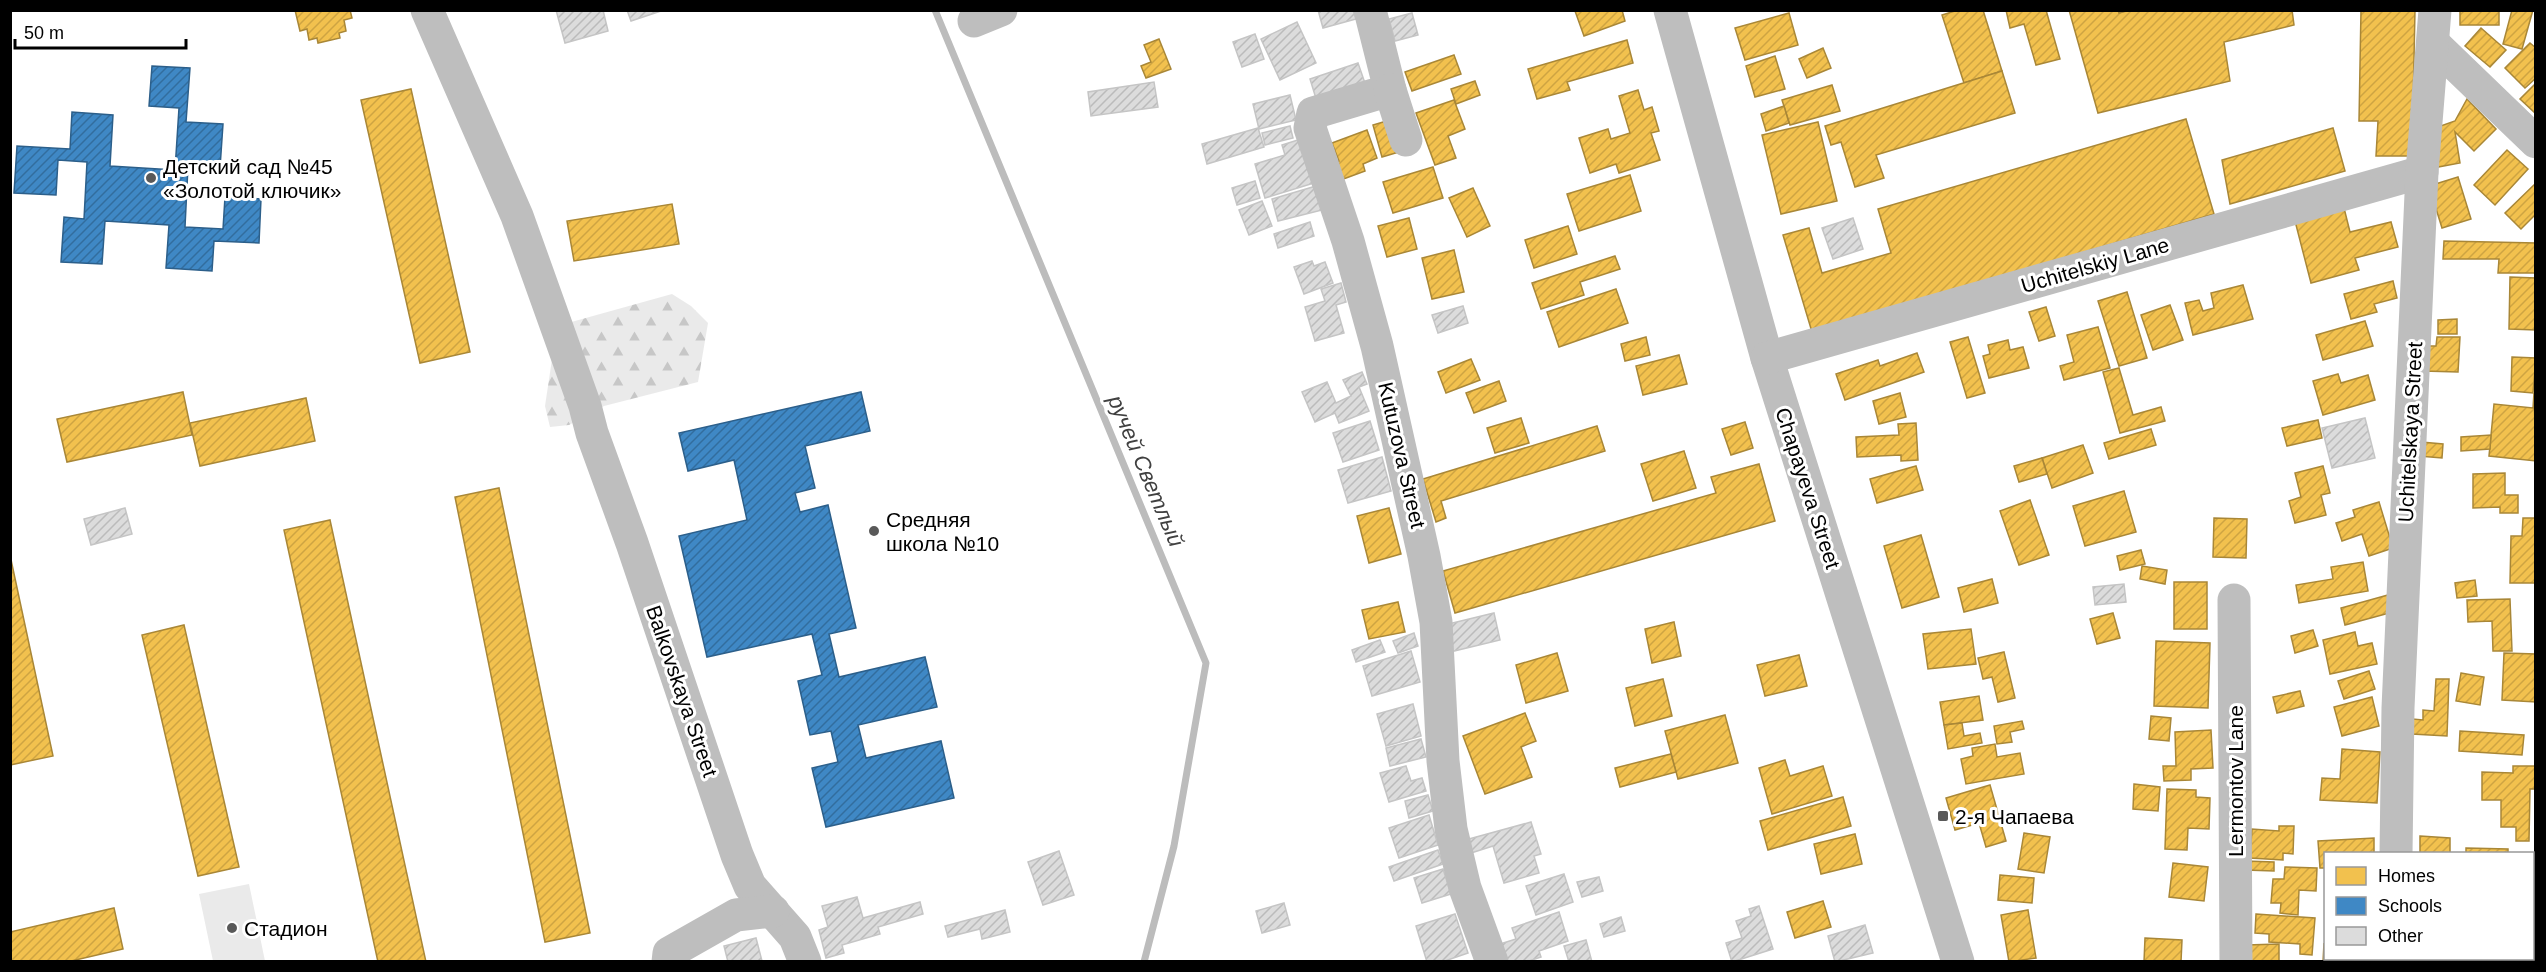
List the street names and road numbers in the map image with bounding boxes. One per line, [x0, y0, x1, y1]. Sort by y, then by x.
street label: Uchitelskiy Lane [2018, 233, 2172, 297]
street label: Uchitelskaya Street [2394, 341, 2426, 523]
street label: Kutuzova Street [1374, 380, 1430, 531]
street label: Chapayeva Street [1771, 405, 1845, 572]
street label: Balkovskaya Street [642, 602, 722, 780]
street label: Lermontov Lane [2224, 705, 2247, 857]

